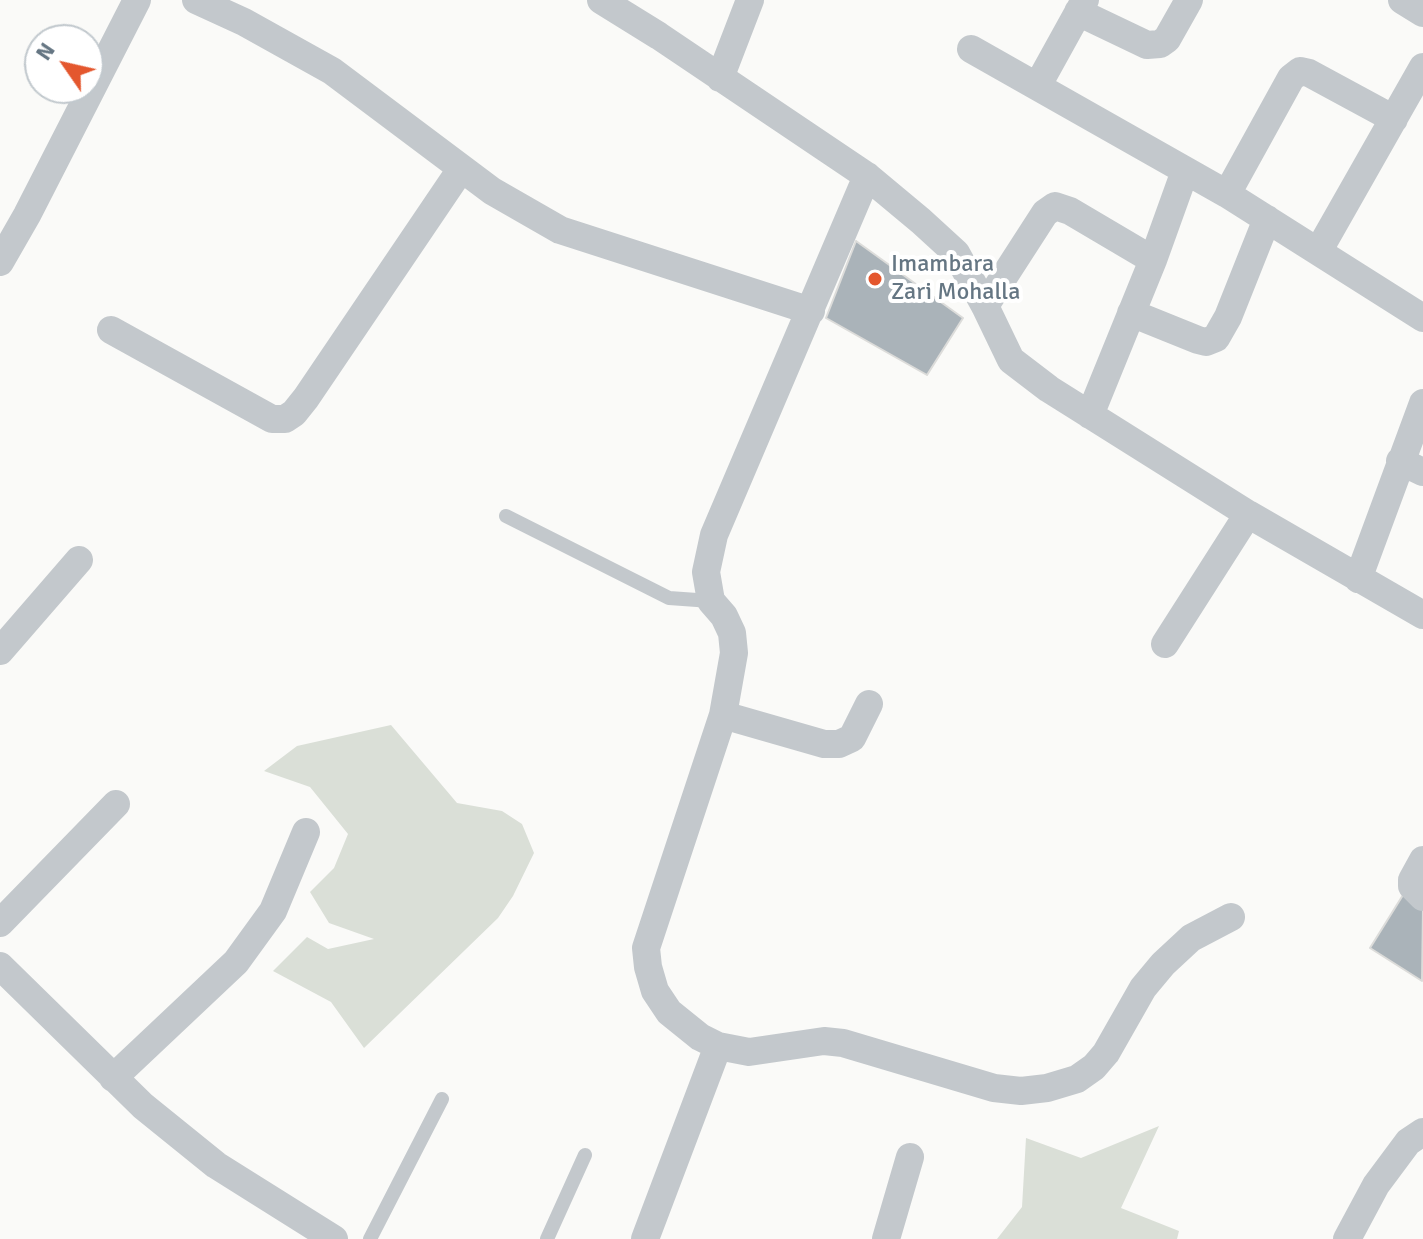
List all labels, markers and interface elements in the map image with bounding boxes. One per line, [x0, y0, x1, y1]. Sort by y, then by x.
north arrow [24, 24, 104, 104]
text: N [30, 38, 61, 65]
place label: Imambara Zari Mohalla [891, 251, 1020, 307]
marker: Imambara Zari Mohalla [866, 270, 884, 288]

